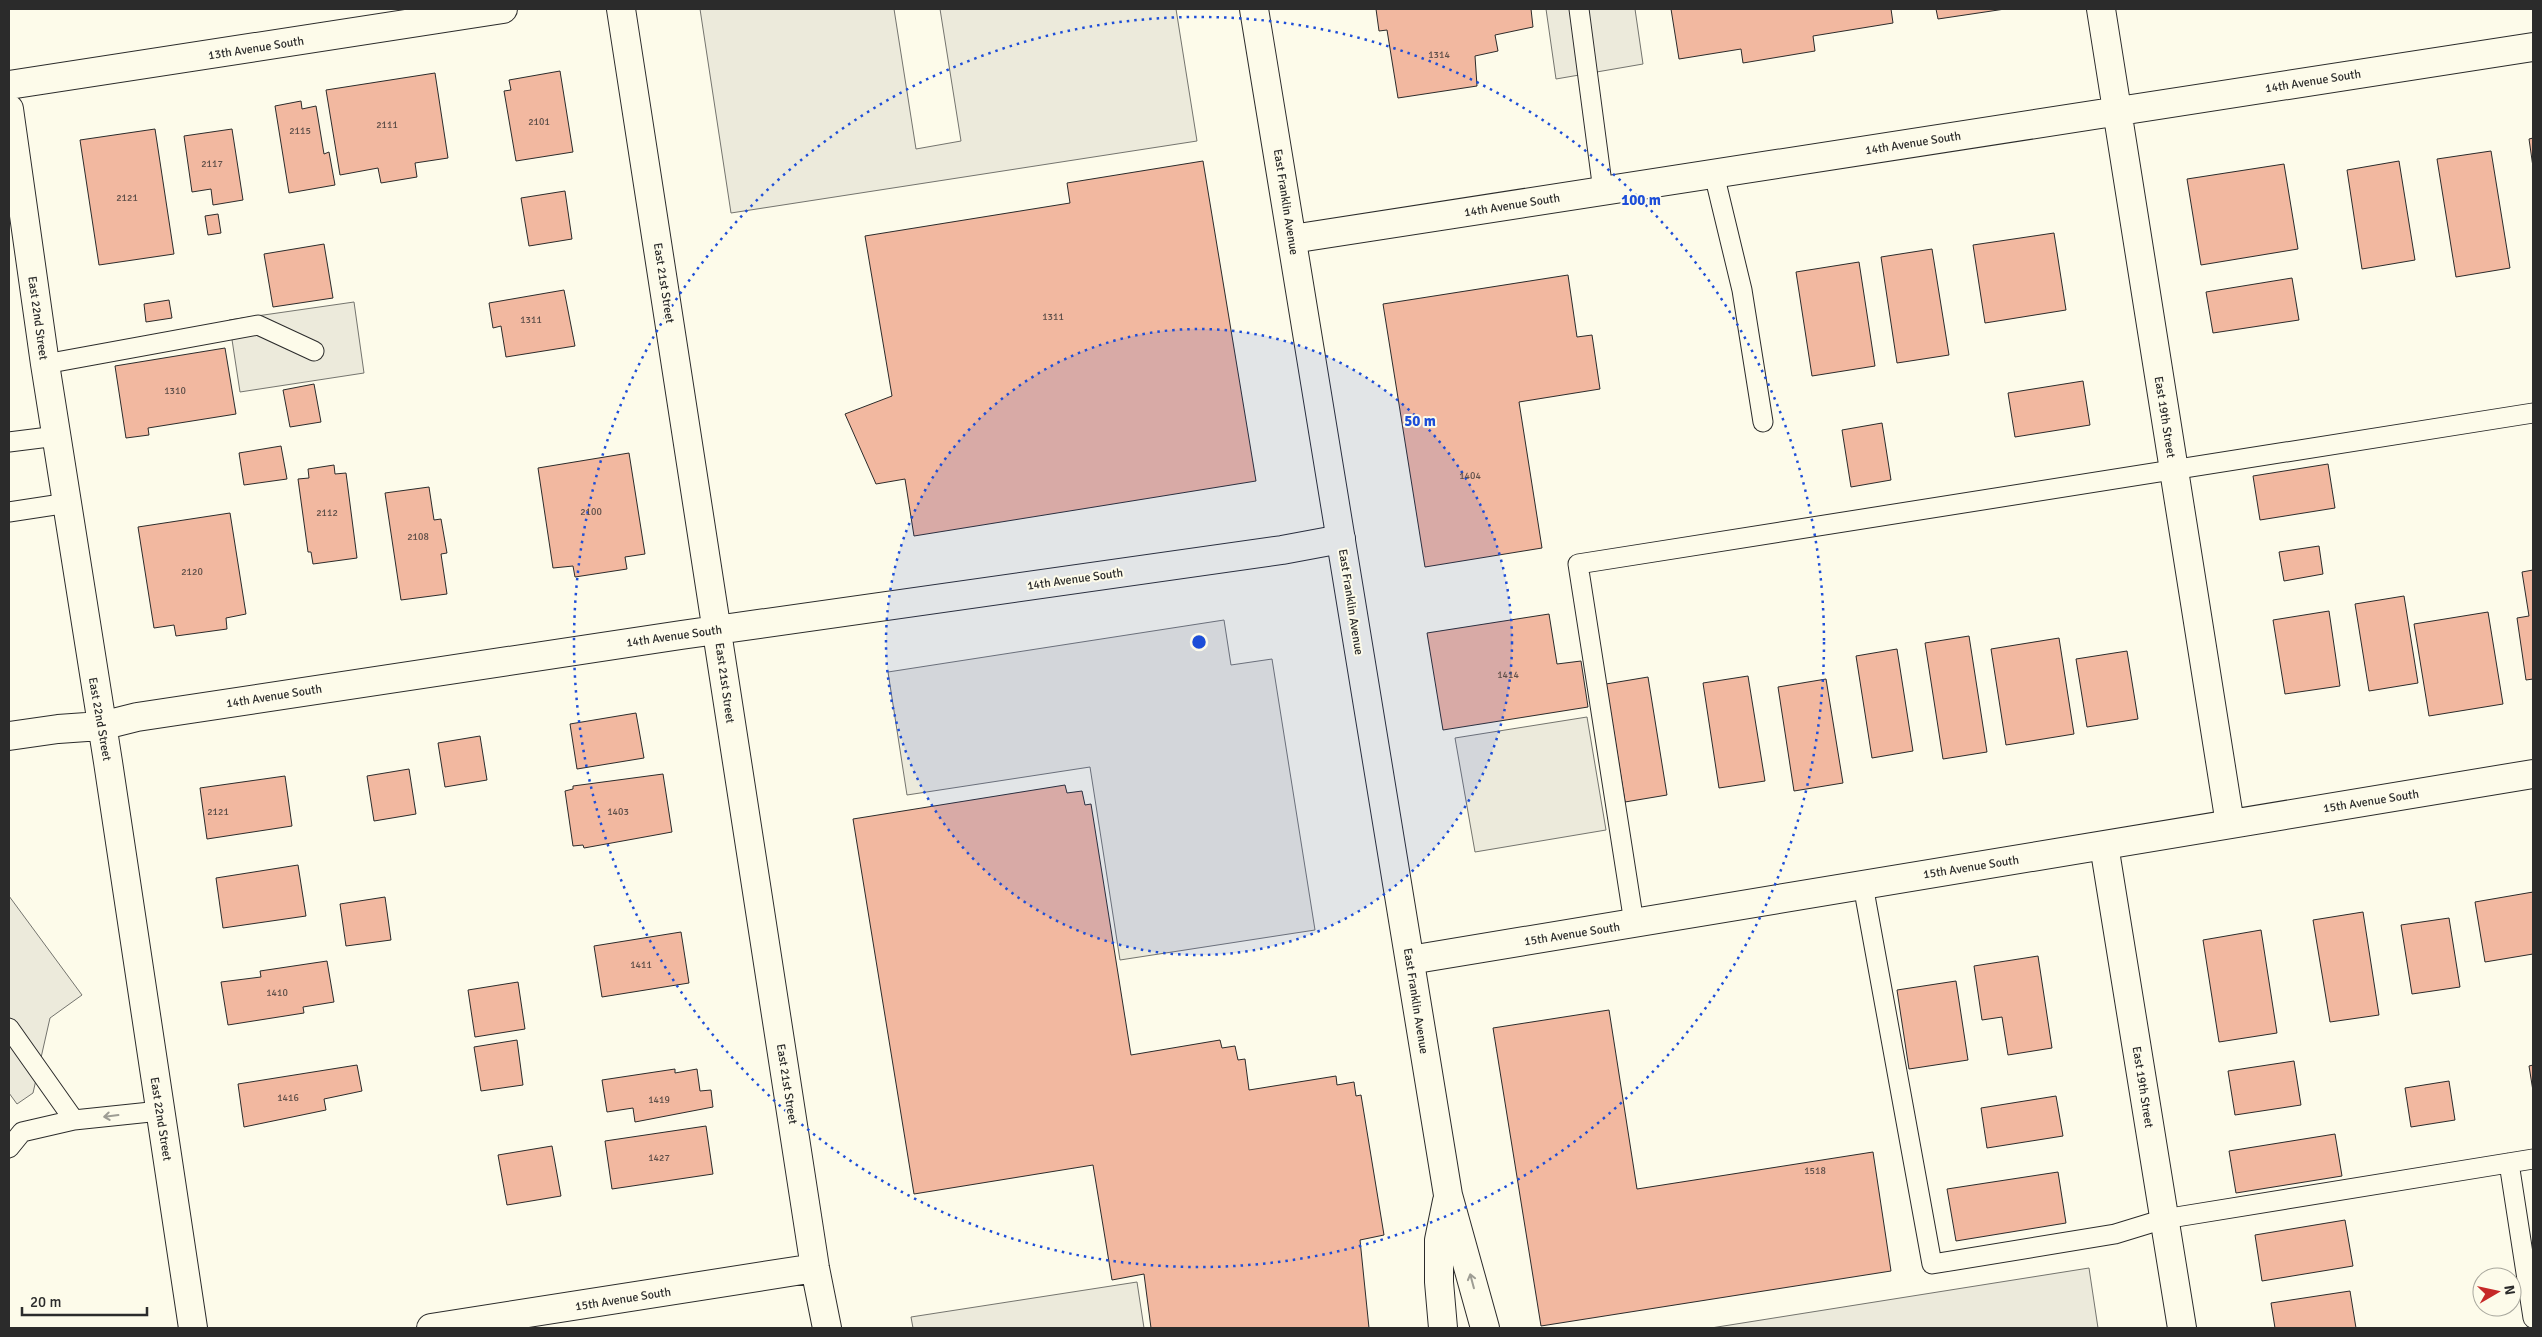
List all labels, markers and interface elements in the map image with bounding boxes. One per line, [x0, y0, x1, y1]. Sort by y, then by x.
street label: 13th Avenue South [207, 34, 305, 63]
house number: 1314 [1428, 49, 1450, 61]
street label: 14th Avenue South [2264, 67, 2362, 96]
house number: 2101 [528, 116, 550, 128]
house number: 2111 [376, 119, 398, 131]
house number: 2115 [289, 125, 311, 137]
street label: 14th Avenue South [1864, 129, 1962, 158]
street label: East Franklin Avenue [1270, 148, 1301, 256]
house number: 2117 [201, 158, 223, 170]
street label: 14th Avenue South [1463, 191, 1561, 220]
text: 100 m [1621, 191, 1661, 209]
house number: 2121 [116, 192, 138, 204]
street label: East 21st Street [650, 242, 677, 324]
street label: East 22nd Street [24, 275, 51, 361]
house number: 1311 [1042, 311, 1064, 323]
house number: 1311 [520, 314, 542, 326]
street label: East 19th Street [2151, 375, 2178, 459]
house number: 1310 [164, 385, 186, 397]
text: 50 m [1404, 412, 1436, 430]
house number: 1404 [1459, 470, 1481, 482]
house number: 2100 [580, 506, 602, 518]
house number: 2112 [316, 507, 338, 519]
house number: 2108 [407, 531, 429, 543]
street label: East Franklin Avenue [1335, 548, 1366, 656]
street label: 14th Avenue South [1026, 565, 1124, 594]
house number: 2120 [181, 566, 203, 578]
street label: 14th Avenue South [625, 622, 723, 651]
centre of rings [1190, 633, 1208, 651]
street label: East 21st Street [711, 642, 738, 724]
house number: 1414 [1497, 669, 1519, 681]
street label: East 22nd Street [85, 676, 114, 762]
street label: 14th Avenue South [225, 682, 323, 711]
street label: 15th Avenue South [2322, 787, 2420, 816]
house number: 2121 [207, 806, 229, 818]
house number: 1403 [607, 806, 629, 818]
street label: 15th Avenue South [1922, 853, 2020, 882]
street label: 15th Avenue South [1523, 920, 1621, 949]
street label: East Franklin Avenue [1400, 947, 1431, 1055]
house number: 1411 [630, 959, 652, 971]
house number: 1410 [266, 987, 288, 999]
street label: East 21st Street [773, 1043, 800, 1125]
street label: East 19th Street [2129, 1045, 2156, 1129]
street label: East 22nd Street [146, 1076, 175, 1162]
house number: 1416 [277, 1092, 299, 1104]
house number: 1419 [648, 1094, 670, 1106]
one-way arrow [103, 1111, 119, 1121]
house number: 1427 [648, 1152, 670, 1164]
house number: 1518 [1804, 1165, 1826, 1177]
north arrow [2472, 1267, 2522, 1317]
one-way arrow [1467, 1274, 1476, 1290]
scale bar [22, 1284, 148, 1316]
text: N [2500, 1284, 2519, 1296]
street label: 15th Avenue South [574, 1285, 672, 1314]
text: 20 m [30, 1293, 61, 1311]

